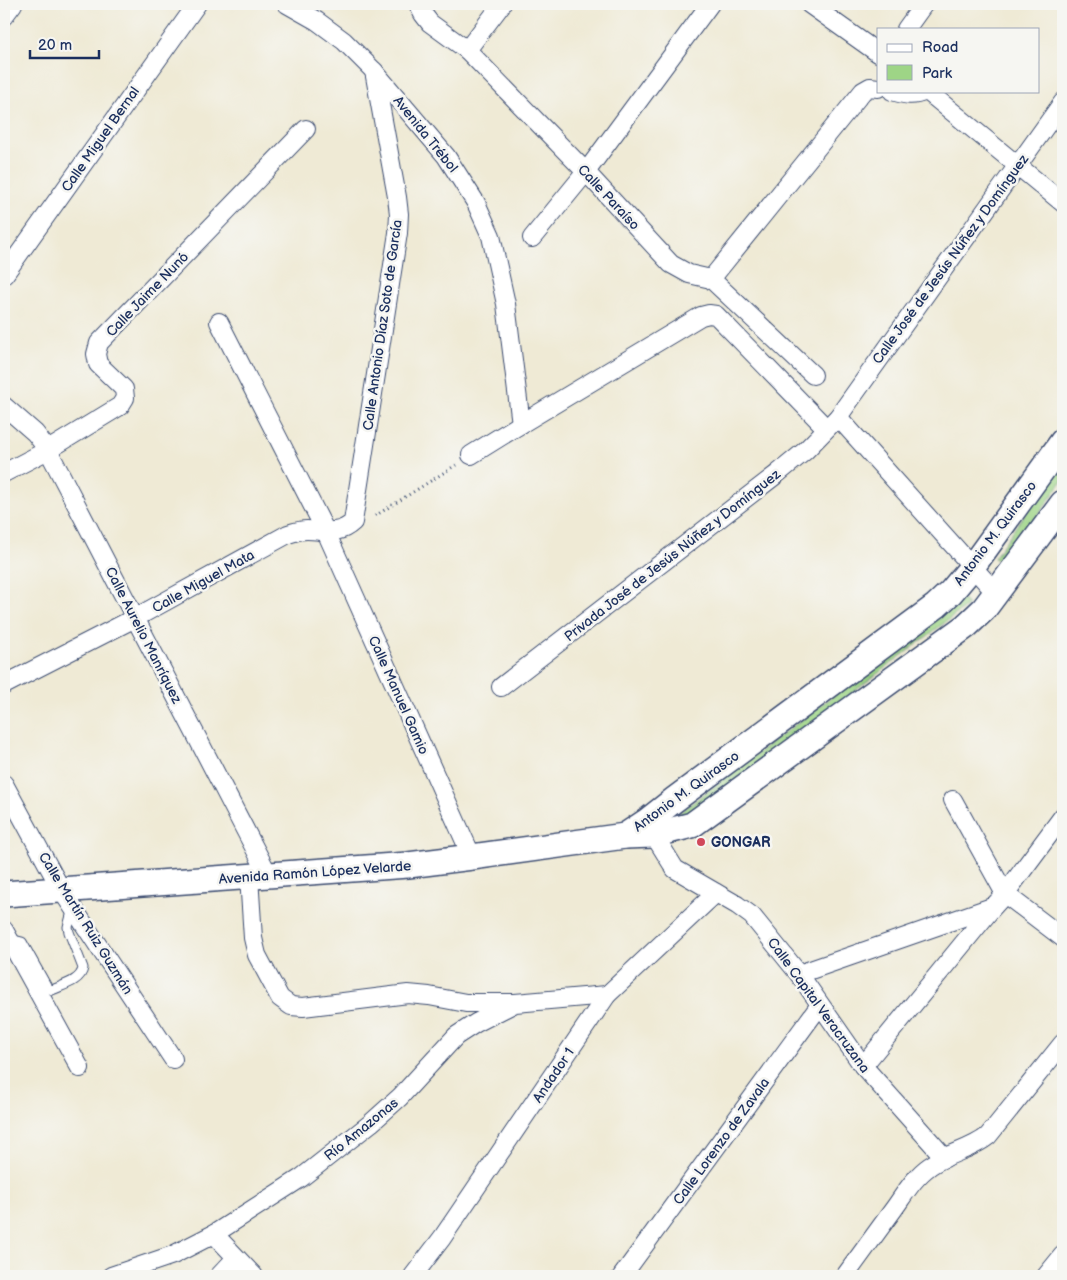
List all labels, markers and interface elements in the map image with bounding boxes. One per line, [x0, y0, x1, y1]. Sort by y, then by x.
scale bar [30, 28, 99, 60]
legend [877, 28, 1040, 92]
text: 20 m [38, 36, 72, 55]
text: Road [922, 38, 958, 57]
text: Park [922, 64, 953, 83]
street label: Calle Miguel Bernal [58, 83, 143, 195]
street label: Avenida Trébol [390, 93, 462, 176]
street label: Calle José de Jesús Núñez y Domínguez [869, 151, 1032, 367]
street label: Calle Paraíso [574, 161, 643, 234]
street label: Calle Antonio Díaz Soto de García [359, 218, 406, 432]
street label: Calle Jaime Nunó [103, 248, 192, 340]
street label: Privada José de Jesús Núñez y Domínguez [561, 466, 784, 645]
street label: Antonio M. Quirasco [950, 478, 1040, 589]
street label: Calle Miguel Mata [149, 546, 257, 617]
street label: Calle Aurelio Manríquez [102, 564, 185, 707]
street label: Calle Manuel Gamio [365, 633, 432, 757]
street label: Antonio M. Quirasco [630, 747, 743, 836]
place label: GONGAR [711, 834, 771, 851]
marker: GONGAR [695, 836, 707, 848]
street label: Calle Martín Ruiz Guzmán [35, 849, 136, 998]
street label: Avenida Ramón López Velarde [218, 857, 412, 888]
street label: Calle Capital Veracruzana [764, 934, 873, 1076]
street label: Andador 1 [529, 1045, 578, 1106]
street label: Calle Lorenzo de Zavala [670, 1074, 773, 1208]
street label: Río Amazonas [321, 1094, 402, 1164]

